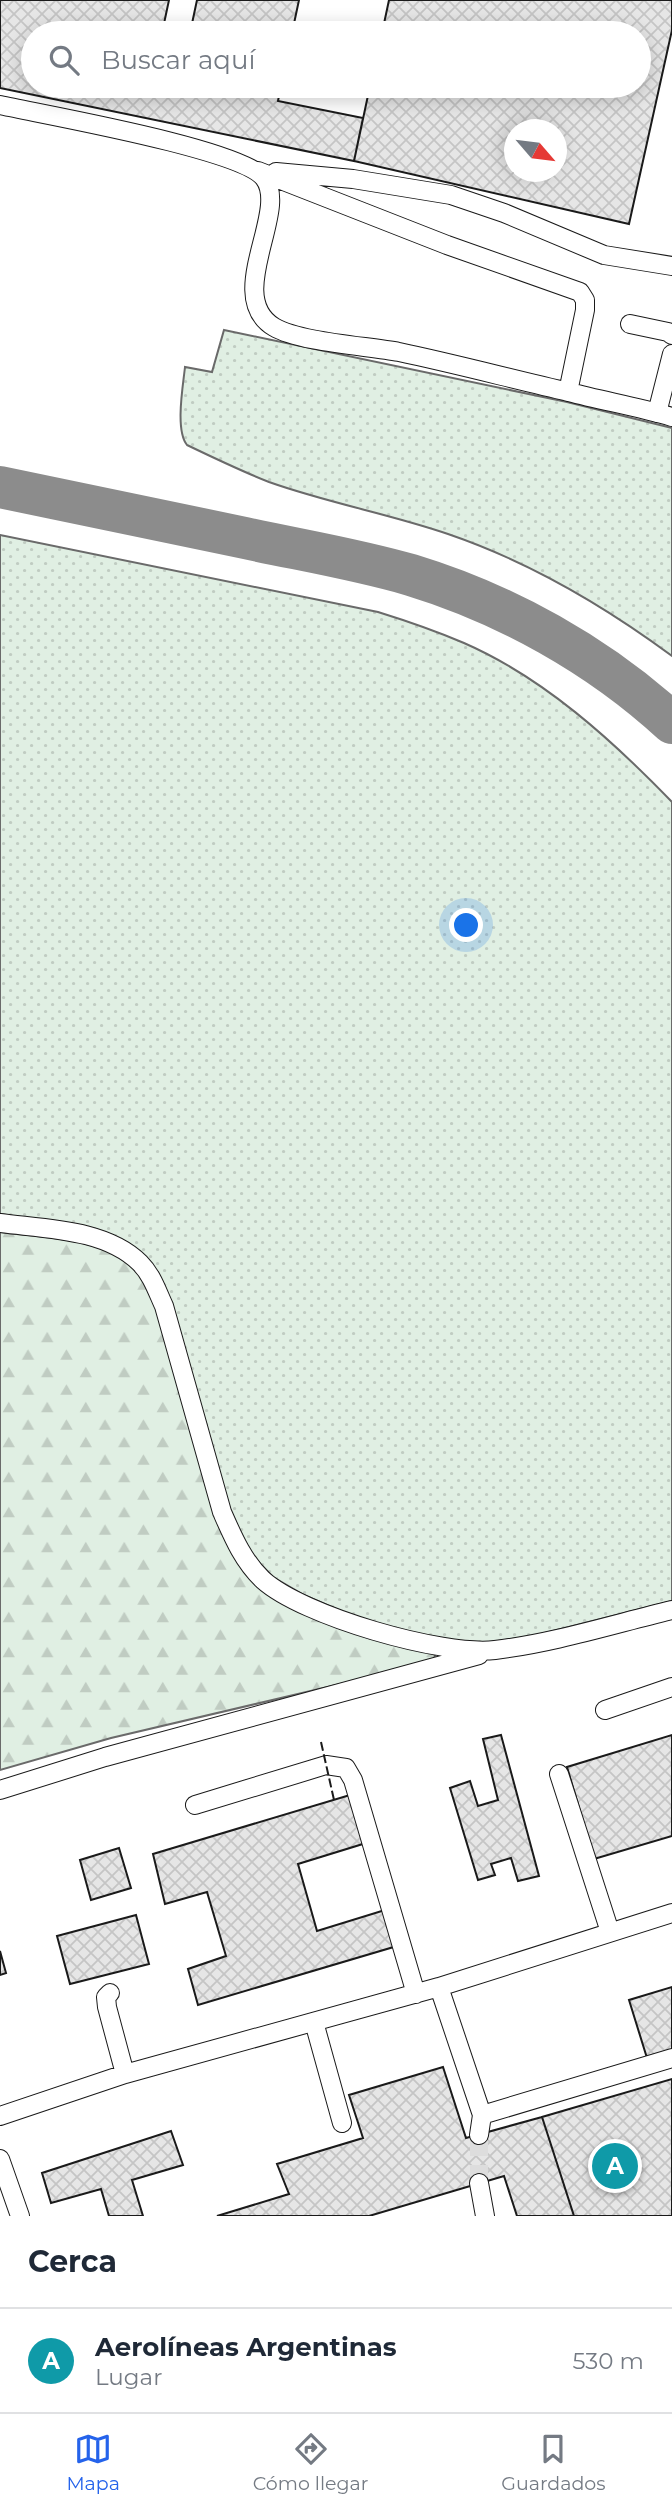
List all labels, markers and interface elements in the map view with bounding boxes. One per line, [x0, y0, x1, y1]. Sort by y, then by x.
search box [21, 21, 651, 98]
icon: search [45, 41, 83, 79]
text: Buscar aquí [101, 44, 255, 76]
north arrow [504, 119, 567, 182]
your location [449, 908, 483, 942]
pin: A [592, 2140, 638, 2192]
text: Cerca [28, 2243, 117, 2280]
text: Aerolíneas Argentinas [95, 2331, 397, 2363]
text: A [42, 2347, 60, 2375]
text: 530 m [572, 2347, 644, 2375]
text: Lugar [95, 2363, 162, 2391]
tab: Mapa [66, 2430, 120, 2495]
tab: Cómo llegar [253, 2430, 368, 2495]
tab: Guardados [501, 2430, 606, 2495]

